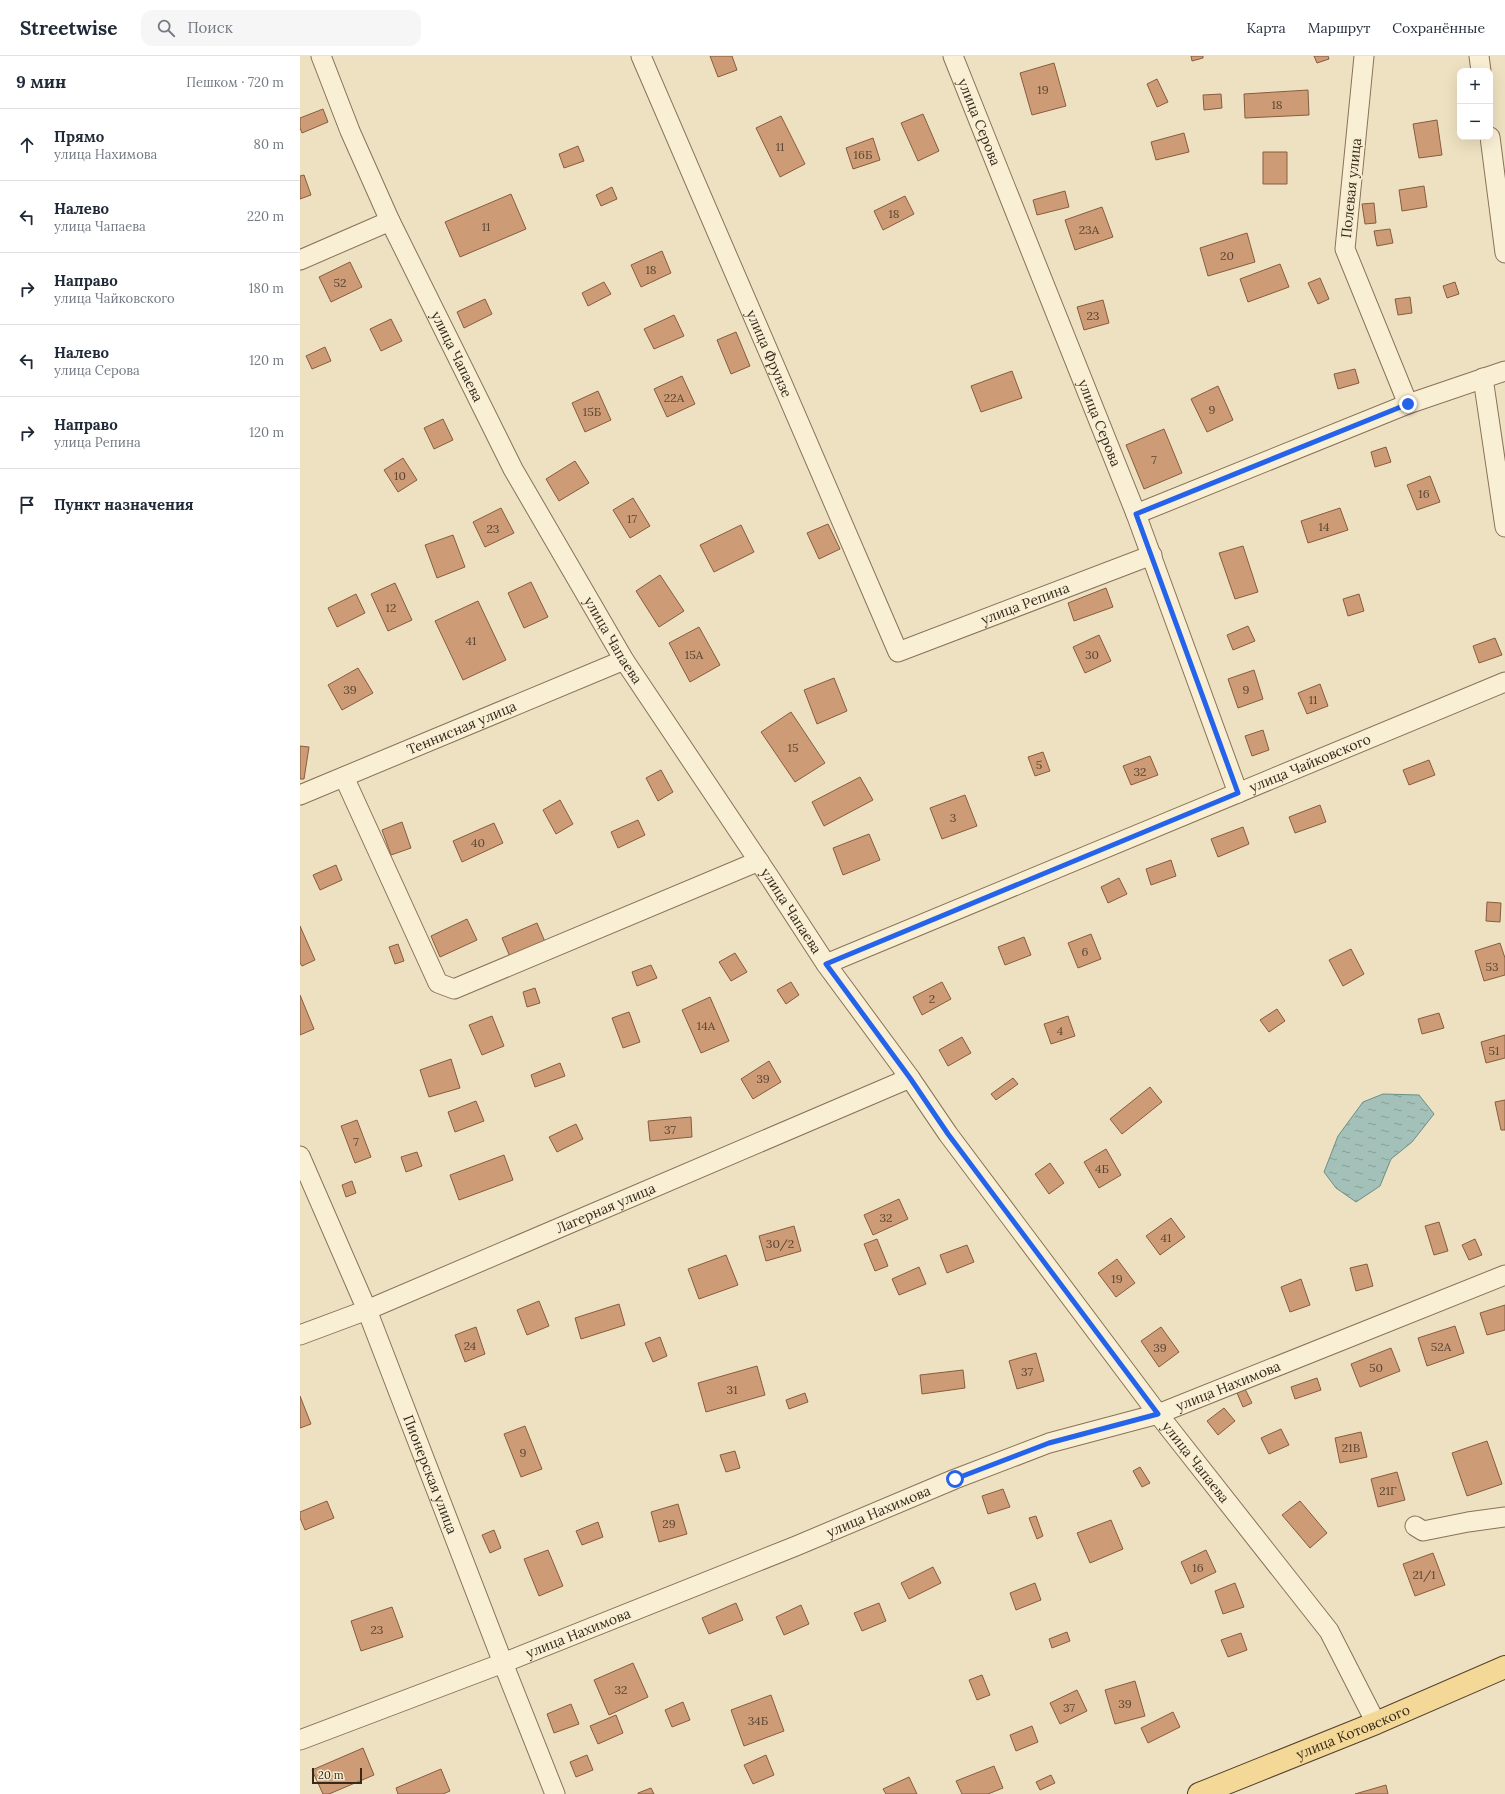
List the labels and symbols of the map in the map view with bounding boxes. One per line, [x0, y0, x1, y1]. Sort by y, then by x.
street label: улица Серова [954, 76, 1005, 168]
house number: 19 [1037, 82, 1049, 97]
house number: 18 [1271, 97, 1283, 112]
street label: Полевая улица [1337, 137, 1365, 239]
house number: 11 [776, 139, 784, 154]
house number: 16Б [854, 147, 872, 162]
house number: 18 [888, 206, 900, 221]
house number: 11 [482, 219, 490, 234]
house number: 23А [1079, 222, 1100, 237]
house number: 20 [1220, 248, 1234, 263]
house number: 18 [645, 262, 657, 277]
house number: 52 [334, 275, 346, 290]
street label: улица Фрунзе [742, 307, 796, 401]
street label: улица Чапаева [427, 308, 487, 405]
house number: 23 [1087, 308, 1100, 323]
street label: улица Серова [1074, 377, 1125, 469]
house number: 22А [664, 390, 685, 405]
route end [1399, 395, 1417, 413]
house number: 9 [1209, 402, 1216, 417]
house number: 15Б [583, 404, 601, 419]
house number: 7 [1151, 452, 1157, 467]
house number: 10 [394, 468, 406, 483]
house number: 16 [1418, 486, 1430, 501]
house number: 17 [627, 511, 637, 526]
house number: 14 [1319, 519, 1330, 534]
house number: 23 [487, 521, 500, 536]
street label: улица Репина [978, 578, 1072, 629]
street label: улица Чапаева [580, 593, 646, 687]
house number: 12 [386, 600, 396, 615]
house number: 41 [466, 633, 476, 648]
house number: 15А [685, 647, 704, 662]
house number: 30 [1085, 647, 1099, 662]
house number: 39 [343, 682, 357, 697]
house number: 9 [1243, 682, 1250, 697]
house number: 11 [1309, 692, 1317, 707]
street label: Теннисная улица [404, 697, 519, 759]
street label: улица Чайковского [1246, 730, 1373, 796]
house number: 15 [788, 740, 798, 755]
house number: 5 [1036, 757, 1042, 772]
house number: 32 [1133, 764, 1147, 779]
house number: 3 [950, 810, 957, 825]
house number: 40 [471, 835, 485, 850]
street label: улица Чапаева [757, 864, 826, 957]
house number: 6 [1082, 944, 1089, 959]
house number: 53 [1485, 959, 1499, 974]
house number: 2 [929, 991, 935, 1006]
house number: 14А [697, 1018, 716, 1033]
house number: 4 [1057, 1023, 1064, 1038]
house number: 51 [1489, 1043, 1499, 1058]
house number: 39 [756, 1071, 770, 1086]
house number: 37 [664, 1122, 676, 1137]
house number: 7 [353, 1134, 359, 1149]
house number: 4Б [1095, 1161, 1109, 1176]
street label: Лагерная улица [553, 1179, 658, 1237]
house number: 32 [879, 1210, 893, 1225]
house number: 41 [1161, 1230, 1171, 1245]
house number: 30/2 [766, 1236, 794, 1252]
house number: 19 [1111, 1271, 1123, 1286]
house number: 24 [464, 1338, 477, 1353]
house number: 52А [1431, 1339, 1452, 1354]
house number: 39 [1153, 1340, 1167, 1355]
street label: улица Нахимова [1173, 1357, 1283, 1415]
house number: 50 [1369, 1360, 1383, 1375]
house number: 37 [1021, 1364, 1033, 1379]
house number: 31 [726, 1382, 738, 1397]
street label: Пионерская улица [399, 1412, 461, 1536]
street label: улица Чапаева [1158, 1418, 1233, 1506]
house number: 21В [1342, 1440, 1360, 1455]
house number: 9 [520, 1445, 527, 1460]
route start [946, 1470, 964, 1488]
street label: улица Нахимова [824, 1481, 933, 1541]
house number: 21Г [1379, 1483, 1397, 1498]
house number: 29 [662, 1516, 676, 1531]
house number: 16 [1192, 1560, 1204, 1575]
house number: 21/1 [1412, 1567, 1436, 1583]
street label: улица Нахимова [523, 1604, 633, 1662]
house number: 23 [371, 1622, 384, 1637]
house number: 32 [614, 1682, 628, 1697]
house number: 39 [1118, 1696, 1132, 1711]
house number: 37 [1063, 1700, 1075, 1715]
street label: улица Котовского [1293, 1700, 1413, 1763]
house number: 34Б [748, 1713, 768, 1728]
scale bar [312, 1766, 362, 1785]

